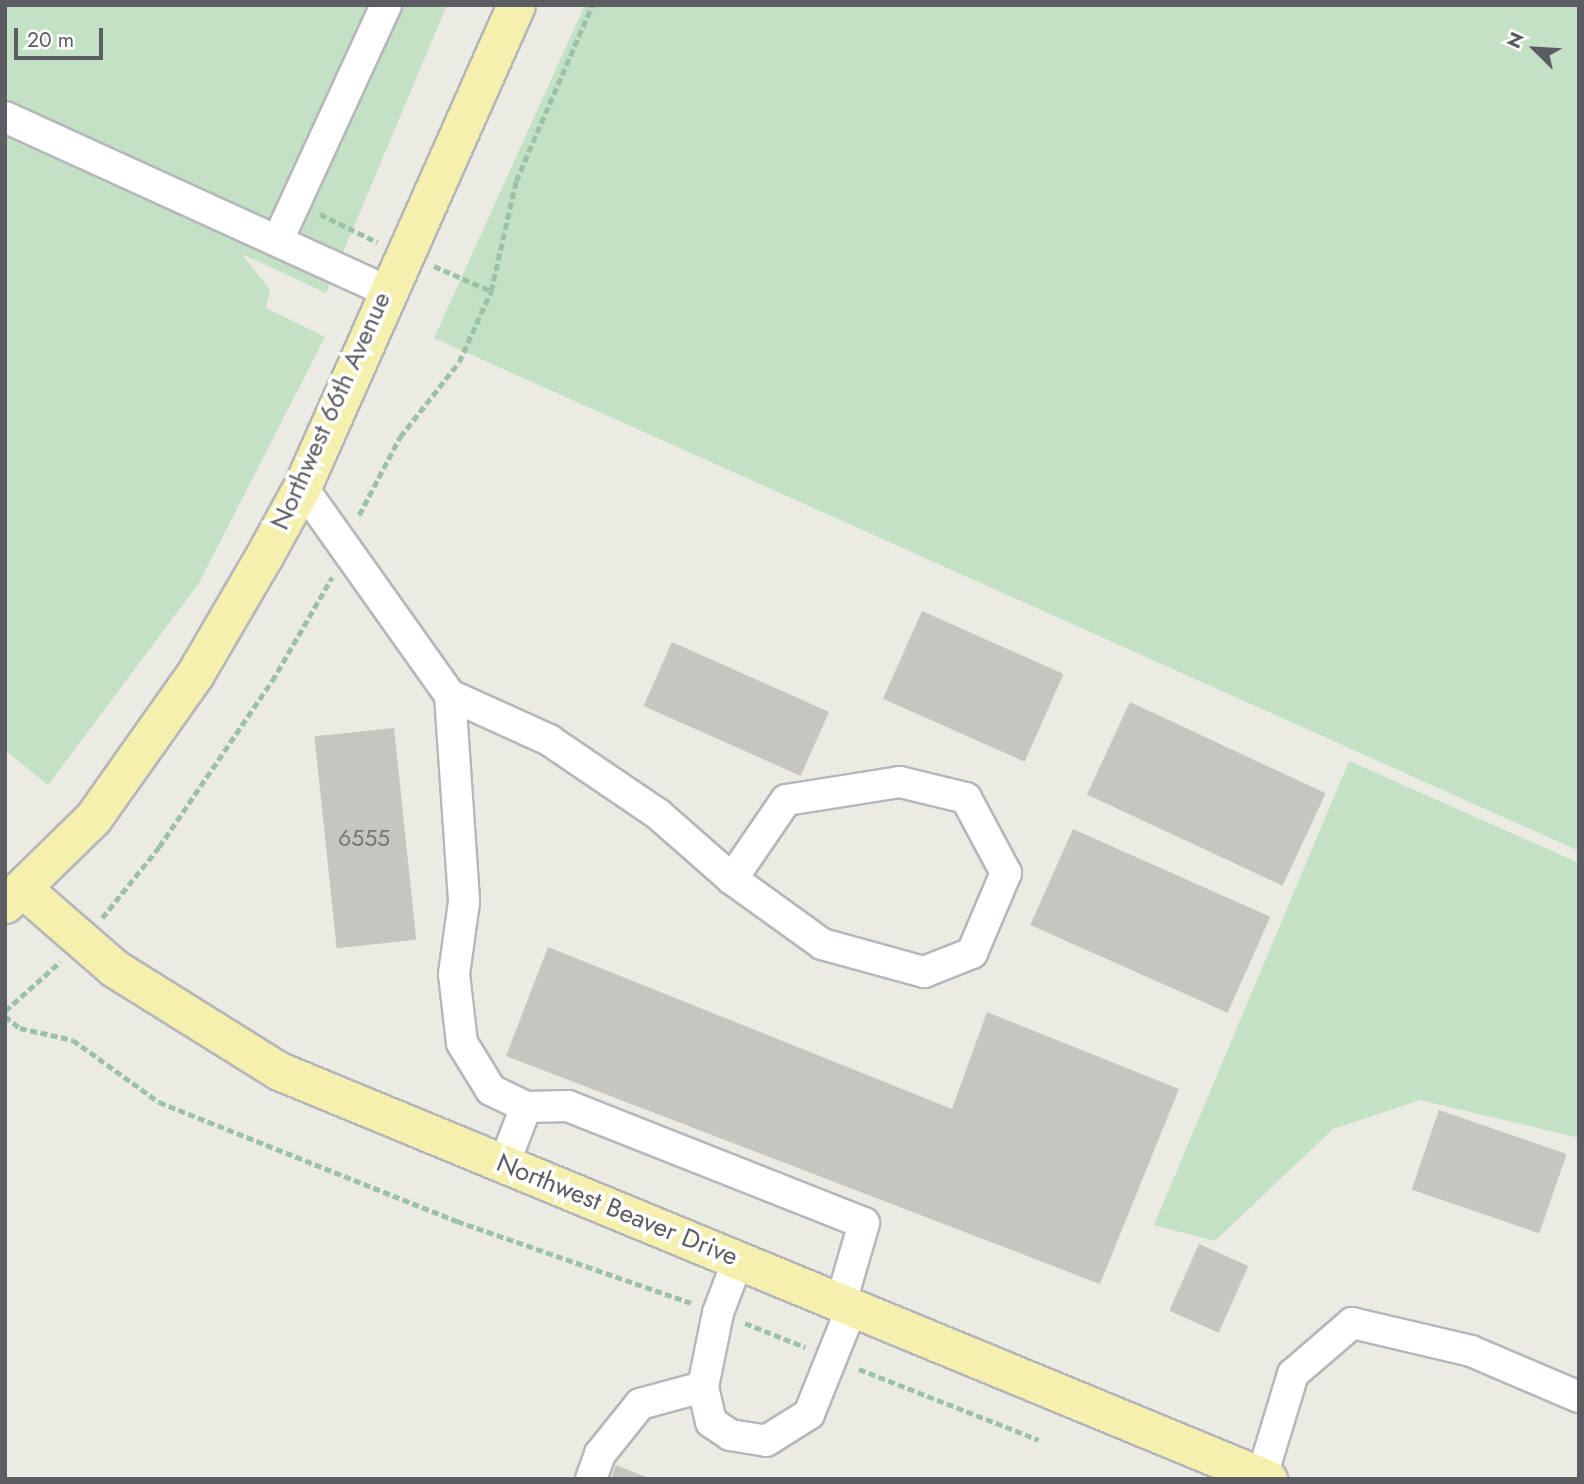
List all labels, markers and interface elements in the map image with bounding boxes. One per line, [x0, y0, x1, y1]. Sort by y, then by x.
scale bar [18, 14, 107, 58]
north arrow [1500, 14, 1570, 84]
text: 20 m [27, 25, 74, 55]
text: N [1500, 28, 1531, 53]
street label: Northwest 66th Avenue [265, 287, 397, 535]
house number: 6555 [338, 824, 390, 852]
street label: Northwest Beaver Drive [492, 1147, 742, 1273]

